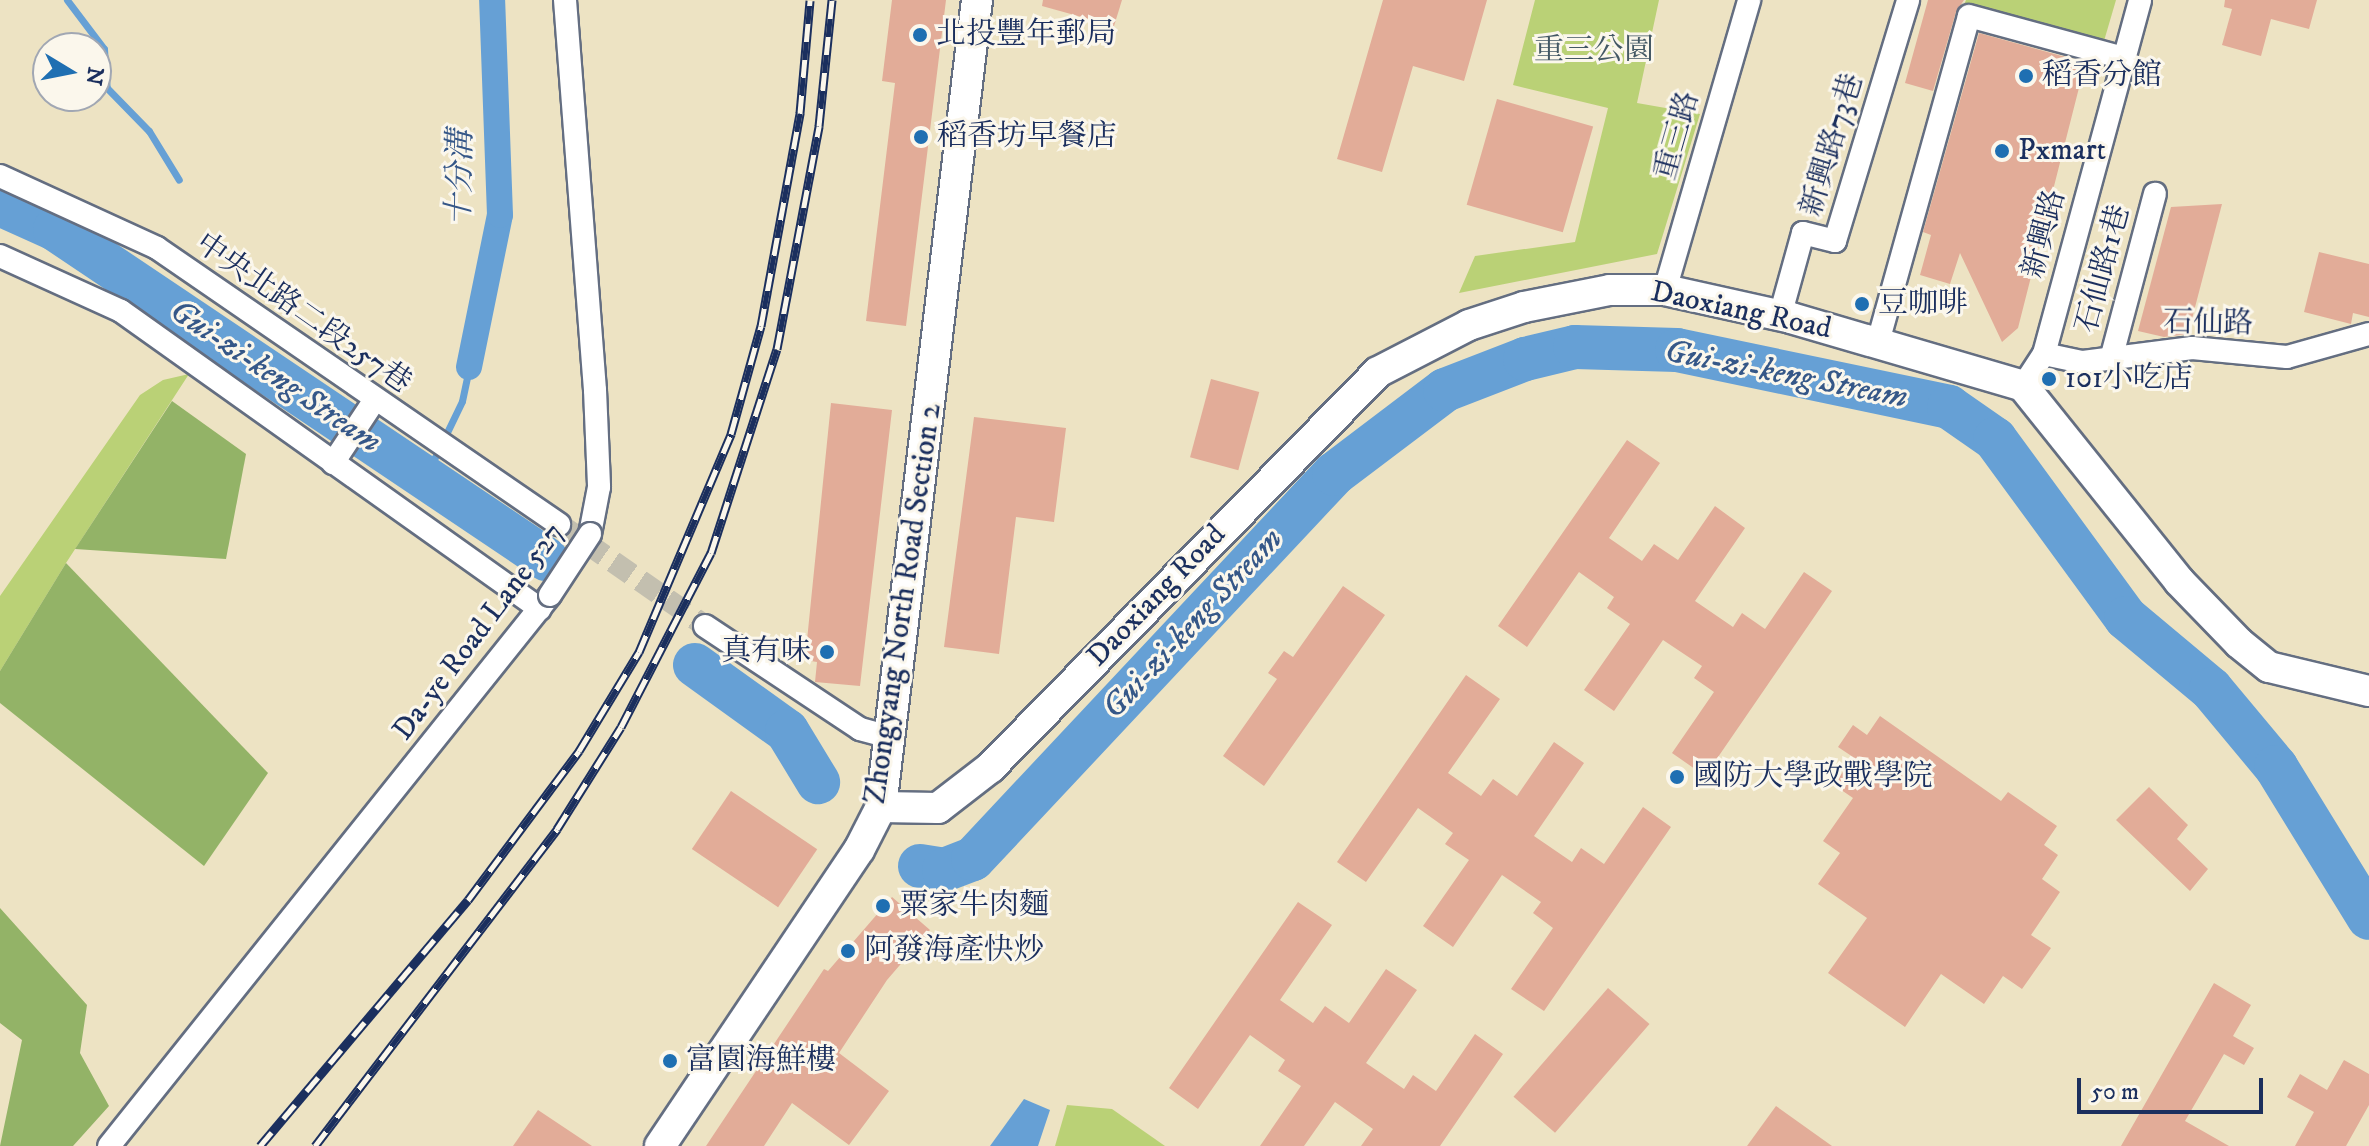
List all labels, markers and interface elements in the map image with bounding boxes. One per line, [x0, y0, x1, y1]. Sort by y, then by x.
place label: 北投豐年郵局 [936, 17, 1116, 53]
marker: 北投豐年郵局 [911, 26, 929, 44]
north arrow [32, 32, 112, 112]
park label: 重三公園 [1534, 33, 1654, 69]
place label: 稻香分館 [2042, 58, 2162, 94]
text: N [79, 65, 109, 87]
marker: 稻香分館 [2017, 67, 2035, 85]
street label: 新興路73巷 [1794, 69, 1872, 221]
street label: 重三路 [1648, 88, 1708, 184]
place label: 稻香坊早餐店 [937, 119, 1117, 155]
marker: 稻香坊早餐店 [912, 128, 930, 146]
water label: 十分溝 [441, 130, 481, 226]
place label: Pxmart [2018, 133, 2106, 169]
marker: Pxmart [1993, 142, 2011, 160]
street label: 新興路 [2016, 186, 2074, 282]
street label: 石仙路1巷 [2070, 201, 2138, 337]
street label: 中央北路二段257巷 [188, 226, 418, 402]
street label: Daoxiang Road [1647, 274, 1835, 348]
place label: 豆咖啡 [1878, 286, 1968, 322]
water label: Gui-zi-keng Stream [162, 292, 388, 462]
marker: 豆咖啡 [1853, 295, 1871, 313]
street label: 石仙路 [2163, 305, 2253, 343]
water label: Gui-zi-keng Stream [1661, 333, 1911, 417]
place label: 101小吃店 [2065, 361, 2193, 397]
marker: 101小吃店 [2040, 370, 2058, 388]
street label: Zhongyang North Road Section 2 [858, 402, 950, 806]
street label: Da-ye Road Lane 527 [386, 516, 572, 748]
street label: Daoxiang Road [1080, 517, 1234, 675]
water label: Gui-zi-keng Stream [1095, 521, 1291, 727]
place label: 真有味 [721, 634, 811, 670]
marker: 真有味 [818, 643, 836, 661]
place label: 國防大學政戰學院 [1693, 759, 1933, 795]
marker: 國防大學政戰學院 [1668, 768, 1686, 786]
place label: 粟家牛肉麵 [899, 888, 1049, 924]
marker: 粟家牛肉麵 [874, 897, 892, 915]
place label: 阿發海產快炒 [864, 933, 1044, 969]
marker: 阿發海產快炒 [839, 942, 857, 960]
place label: 富園海鮮樓 [686, 1043, 836, 1079]
marker: 富園海鮮樓 [661, 1052, 679, 1070]
scale bar [2081, 1062, 2267, 1112]
text: 50 m [2091, 1077, 2139, 1107]

